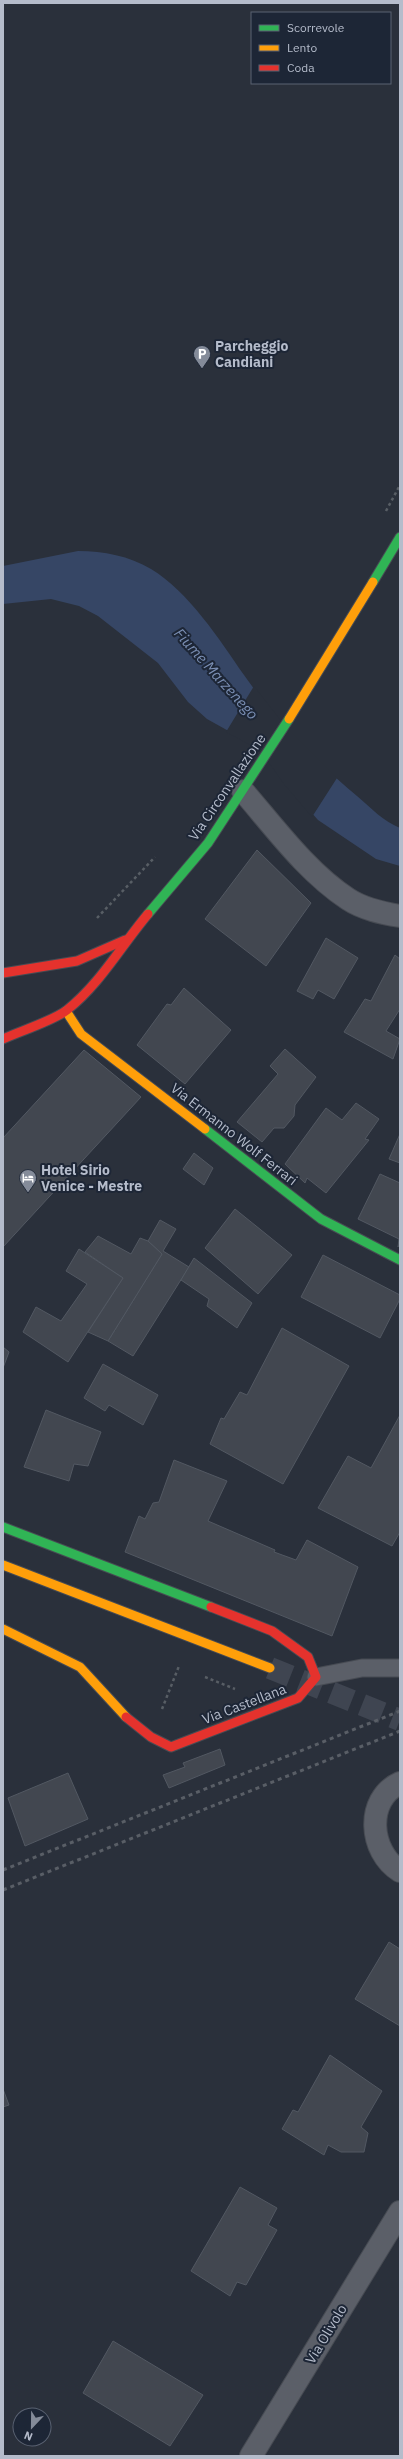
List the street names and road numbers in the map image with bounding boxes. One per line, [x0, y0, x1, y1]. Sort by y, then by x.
street label: Via Circonvallazione [184, 730, 270, 844]
street label: Via Ermanno Wolf Ferrari [167, 1079, 301, 1189]
street label: Via Castellana [199, 1680, 289, 1728]
street label: Via Olivolo [301, 2301, 351, 2367]

